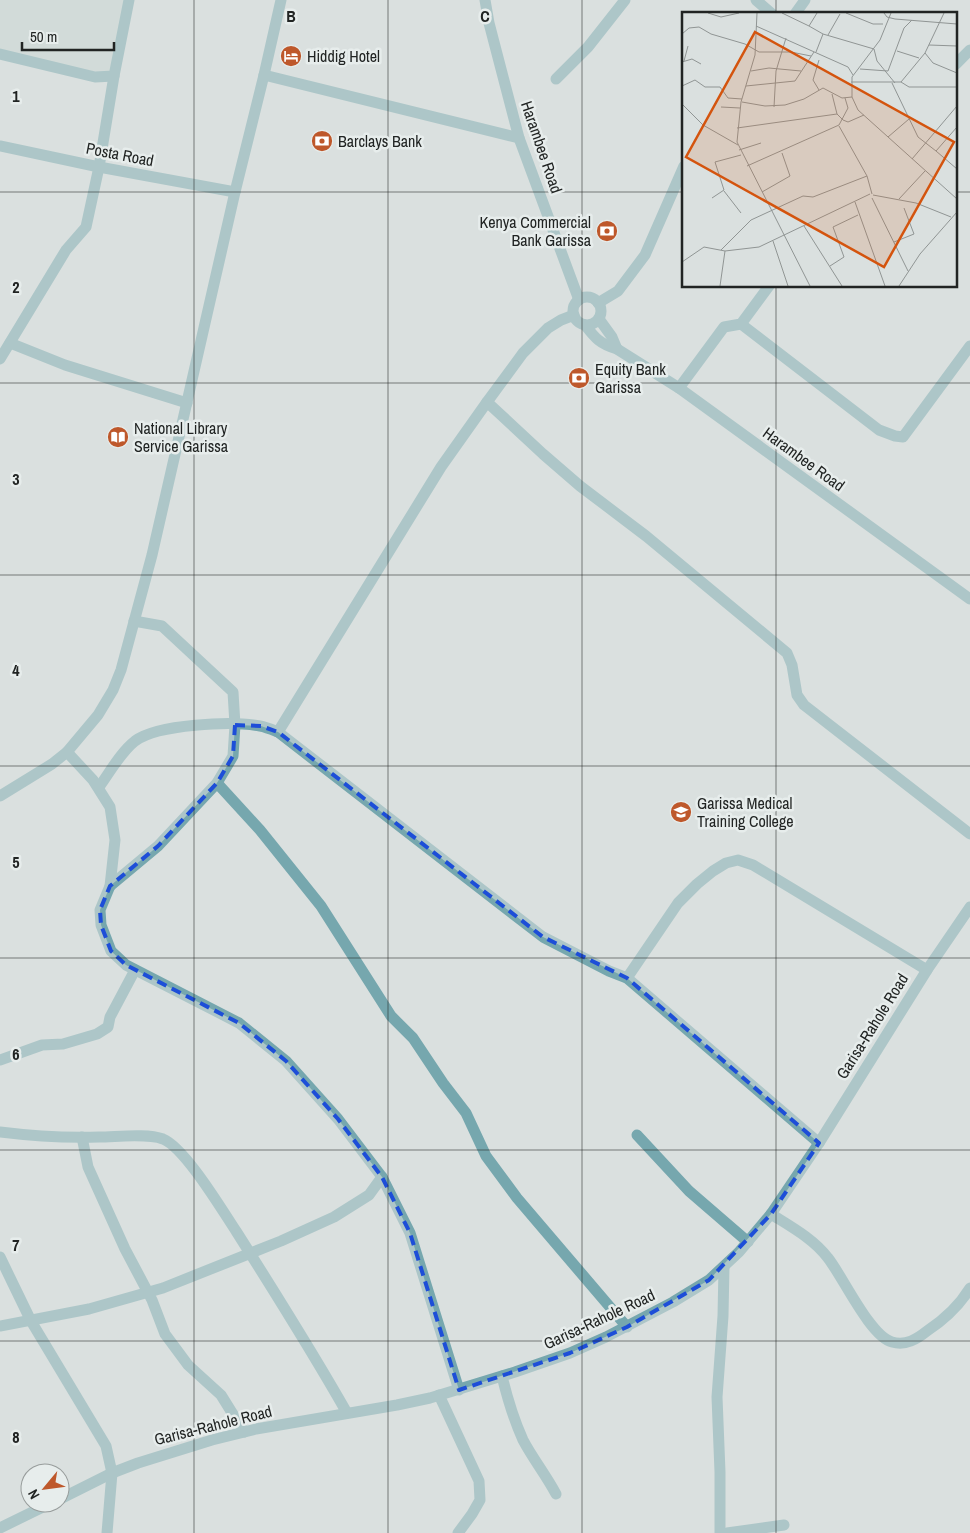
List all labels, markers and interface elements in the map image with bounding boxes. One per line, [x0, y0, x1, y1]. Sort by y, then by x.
text: B [286, 5, 296, 27]
text: C [480, 5, 490, 27]
inset map [682, 12, 958, 288]
scale bar [22, 20, 115, 52]
text: 50 m [30, 26, 57, 47]
hotel icon: Hiddig Hotel [279, 44, 303, 68]
place label: Hiddig Hotel [307, 45, 380, 67]
text: 1 [12, 85, 20, 107]
street label: Harambee Road [516, 98, 568, 196]
bank icon: Barclays Bank [310, 129, 334, 153]
place label: Barclays Bank [338, 130, 422, 152]
street label: Posta Road [84, 137, 156, 171]
place label: Kenya Commercial Bank Garissa [479, 211, 592, 251]
bank icon: Kenya Commercial Bank Garissa [595, 219, 619, 243]
text: 2 [12, 276, 20, 298]
place label: Equity Bank Garissa [595, 358, 666, 398]
bank icon: Equity Bank Garissa [567, 366, 591, 390]
place label: National Library Service Garissa [134, 417, 229, 457]
street label: Harambee Road [759, 422, 849, 496]
library icon: National Library Service Garissa [106, 425, 130, 449]
text: 3 [12, 468, 20, 490]
text: 4 [12, 659, 20, 681]
place label: Garissa Medical Training College [697, 792, 794, 832]
school or university icon: Garissa Medical Training College [669, 800, 693, 824]
text: 5 [12, 851, 20, 873]
street label: Garisa-Rahole Road [831, 969, 913, 1083]
text: 6 [12, 1043, 20, 1065]
text: 7 [12, 1234, 20, 1256]
street label: Garisa-Rahole Road [540, 1284, 658, 1354]
street label: Garisa-Rahole Road [152, 1400, 274, 1450]
text: 8 [12, 1426, 20, 1448]
north arrow [20, 1463, 70, 1513]
text: N [24, 1486, 44, 1502]

